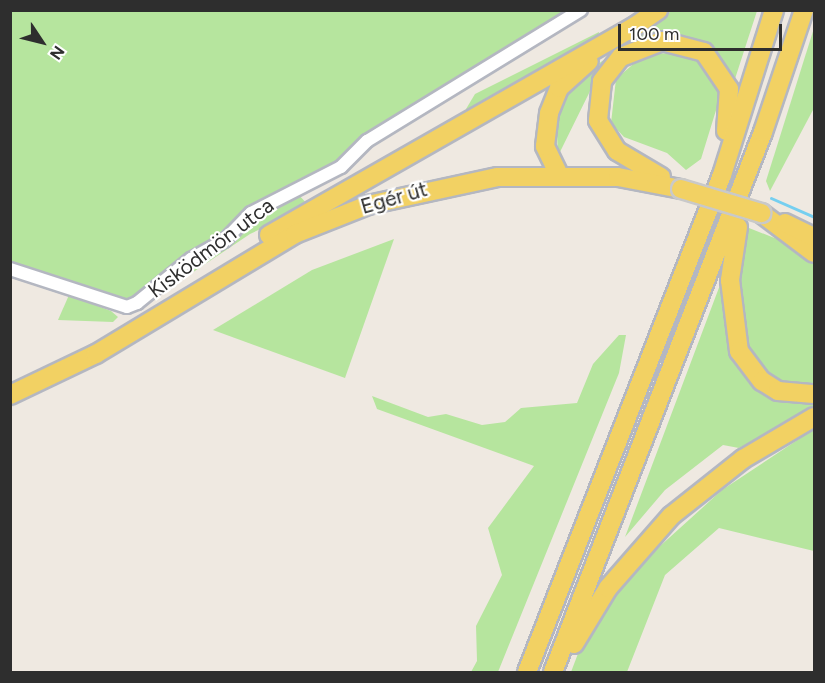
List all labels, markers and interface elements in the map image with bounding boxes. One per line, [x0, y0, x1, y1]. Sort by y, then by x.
north arrow [12, 12, 72, 72]
scale bar [621, 12, 784, 50]
text: 100 m [629, 23, 679, 45]
text: N [46, 42, 68, 63]
street label: Egér út [358, 176, 430, 220]
street label: Kisködmön utca [143, 193, 279, 303]

